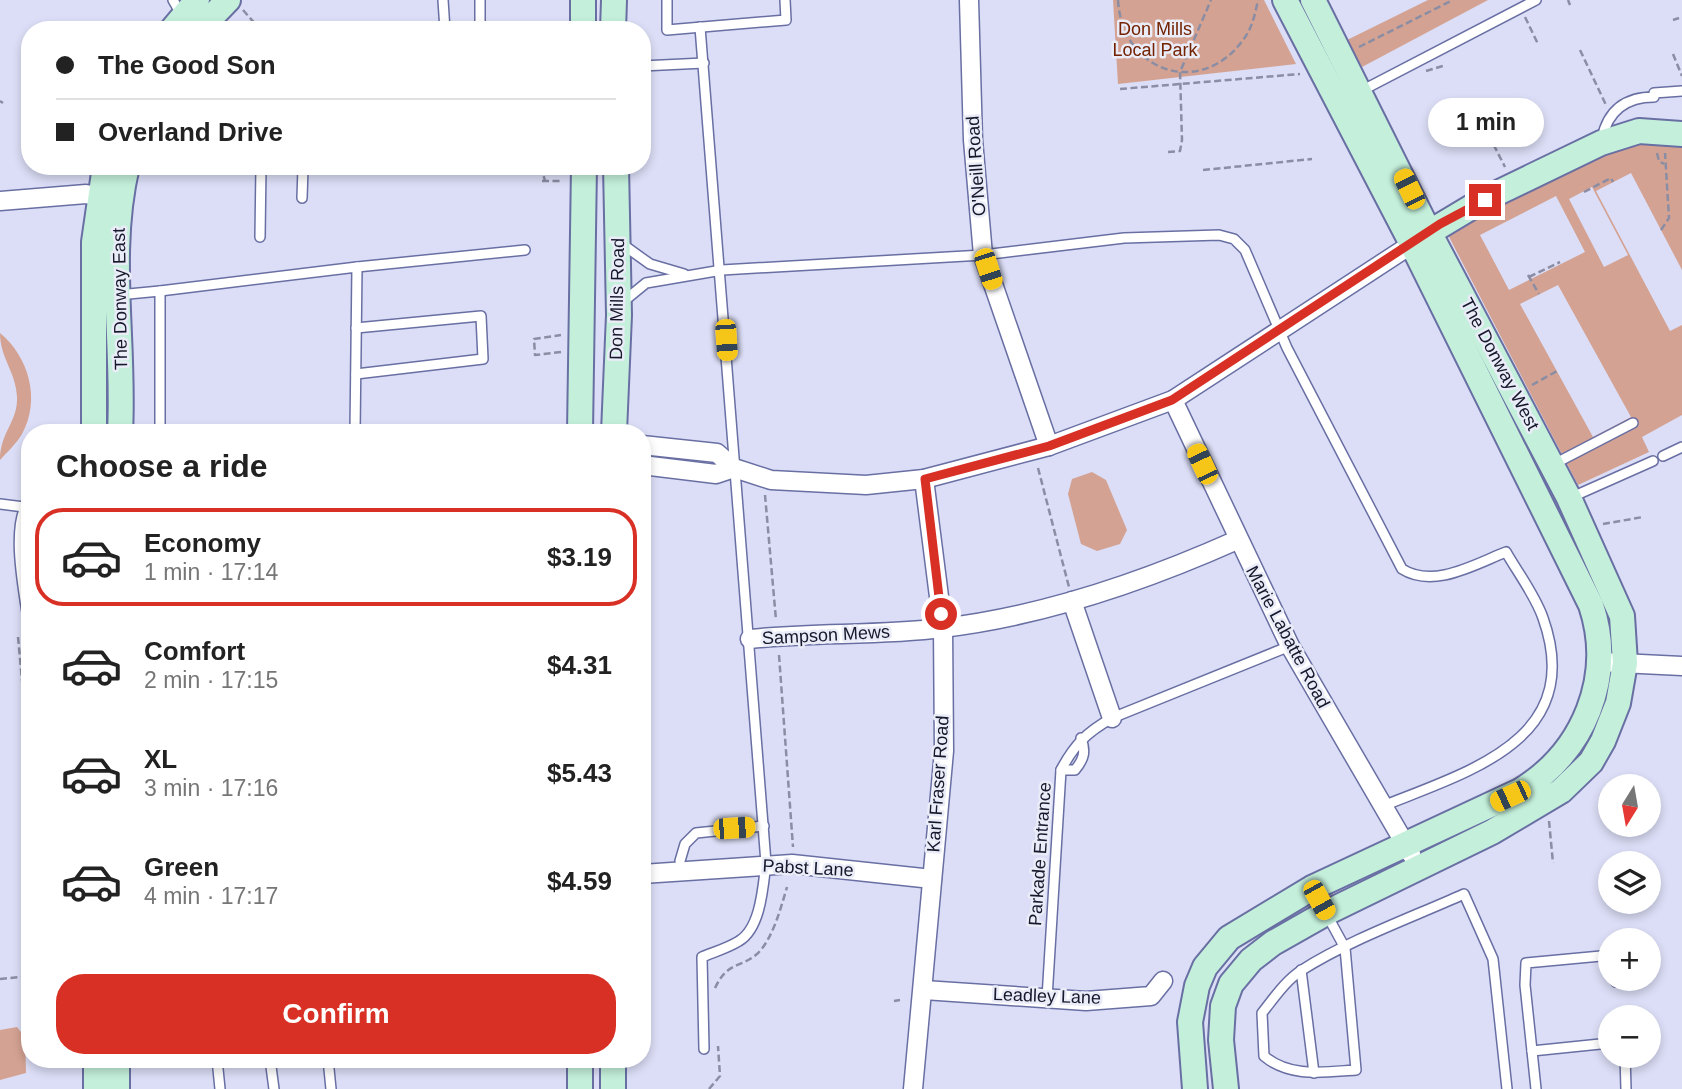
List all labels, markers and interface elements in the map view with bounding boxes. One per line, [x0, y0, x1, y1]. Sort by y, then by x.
park label: Don Mills Local Park [1112, 19, 1199, 60]
text: The Good Son [98, 50, 276, 80]
callout: 1 min [1427, 99, 1543, 148]
text: 1 min [1456, 109, 1516, 135]
street label: O'Neill Road [963, 115, 989, 217]
text: Overland Drive [98, 117, 283, 147]
car [1391, 166, 1428, 212]
route end [1469, 184, 1501, 216]
street label: The Donway East [109, 228, 131, 370]
street label: Don Mills Road [606, 238, 628, 360]
car [972, 246, 1005, 292]
street label: The Donway West [1457, 295, 1543, 433]
car [715, 318, 738, 362]
car [1184, 441, 1221, 487]
text: Choose a ride [56, 448, 268, 484]
icon: car [60, 526, 123, 589]
text: Economy [144, 528, 261, 558]
text: $3.19 [547, 542, 612, 572]
text: 1 min · 17:14 [144, 559, 278, 585]
street label: Marie Labatte Road [1242, 563, 1334, 711]
route start [925, 598, 957, 630]
street label: Sampson Mews [762, 622, 890, 648]
icon: car [60, 634, 123, 697]
text: Comfort [144, 636, 245, 666]
text: $4.31 [547, 650, 612, 680]
text: 2 min · 17:15 [144, 667, 278, 693]
street label: Karl Fraser Road [923, 715, 953, 853]
icon: car [60, 742, 123, 805]
text: XL [144, 744, 177, 774]
text: $5.43 [547, 758, 612, 788]
north arrow [1598, 774, 1661, 836]
map controls [1598, 774, 1661, 1068]
text: 3 min · 17:16 [144, 775, 278, 801]
car [1487, 778, 1534, 814]
street label: Parkade Entrance [1025, 781, 1055, 927]
car [713, 816, 756, 840]
icon: car [60, 850, 123, 913]
button: layers [1598, 851, 1661, 914]
text: Green [144, 852, 219, 882]
street label: Pabst Lane [762, 856, 854, 880]
text: $4.59 [547, 866, 612, 896]
car [1300, 877, 1339, 923]
text: 4 min · 17:17 [144, 883, 278, 909]
button: + [1598, 928, 1661, 991]
button: Confirm [56, 974, 616, 1054]
street label: Leadley Lane [993, 984, 1101, 1008]
button: − [1598, 1005, 1661, 1068]

